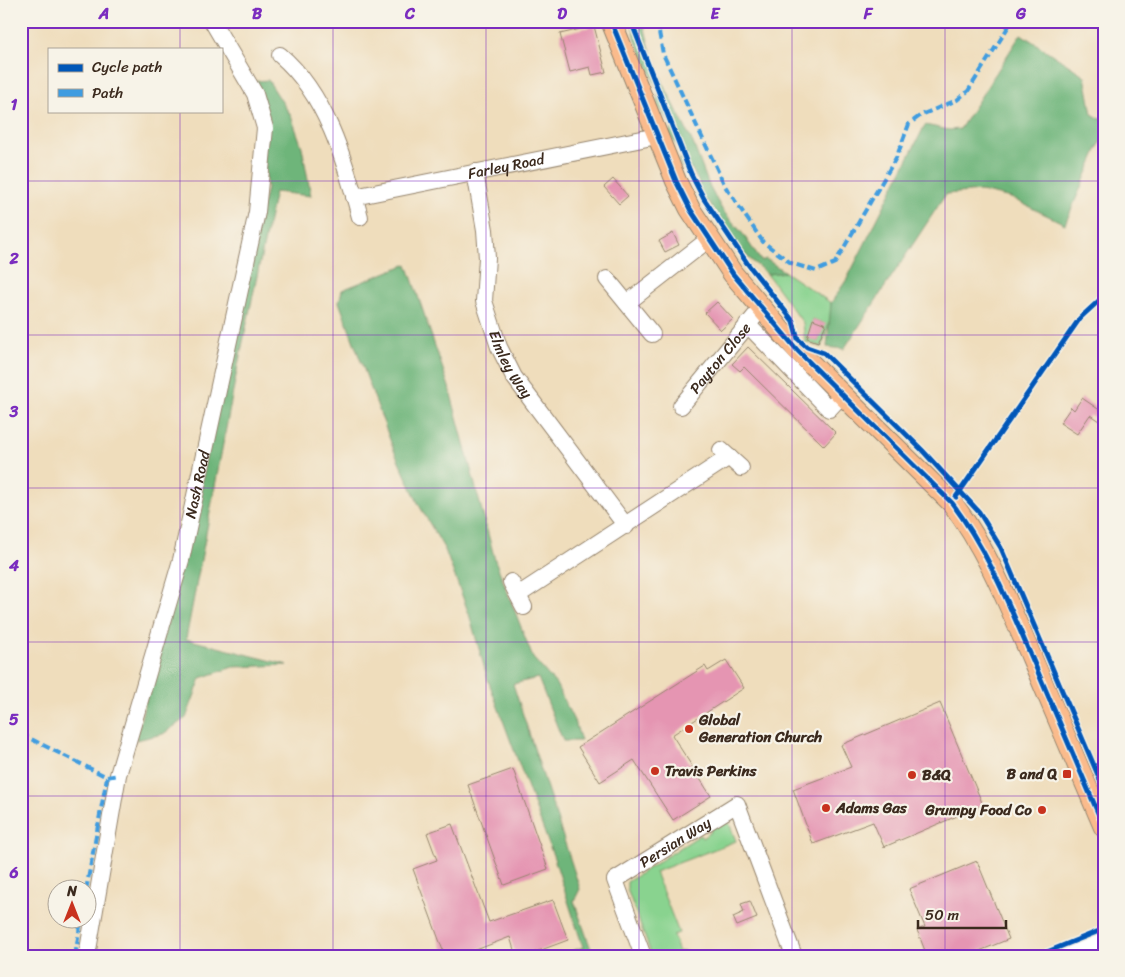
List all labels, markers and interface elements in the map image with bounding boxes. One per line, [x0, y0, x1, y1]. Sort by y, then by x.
text: A [98, 0, 109, 28]
text: B [252, 0, 263, 28]
text: C [404, 0, 416, 28]
text: D [557, 0, 567, 28]
text: E [711, 0, 721, 28]
text: F [863, 0, 874, 28]
text: G [1015, 0, 1027, 28]
legend [48, 48, 222, 112]
text: Cycle path [92, 54, 163, 80]
text: Path [92, 80, 123, 106]
text: 1 [11, 90, 18, 119]
street label: Farley Road [465, 146, 548, 187]
text: 2 [8, 244, 19, 273]
street label: Payton Close [683, 316, 758, 400]
street label: Elmley Way [481, 327, 539, 404]
text: 3 [9, 397, 19, 426]
street label: Nash Road [177, 447, 218, 521]
text: 4 [8, 551, 19, 580]
text: 5 [9, 705, 19, 734]
place label: Global Generation Church [698, 707, 822, 750]
marker: Global Generation Church [683, 723, 695, 735]
place label: Travis Perkins [665, 758, 758, 784]
place label: B and Q [1006, 761, 1057, 787]
place label: B&Q [922, 762, 951, 788]
marker: Travis Perkins [649, 765, 661, 777]
marker: B and Q [1061, 768, 1073, 780]
marker: B&Q [906, 769, 918, 781]
place label: Adams Gas [835, 795, 908, 821]
place label: Grumpy Food Co [924, 797, 1032, 823]
marker: Adams Gas [820, 802, 832, 814]
marker: Grumpy Food Co [1036, 804, 1048, 816]
street label: Persian Way [634, 810, 716, 875]
text: 6 [8, 858, 19, 887]
text: N [66, 879, 77, 904]
north arrow [48, 880, 98, 930]
scale bar [918, 897, 1005, 929]
text: 50 m [925, 902, 960, 928]

